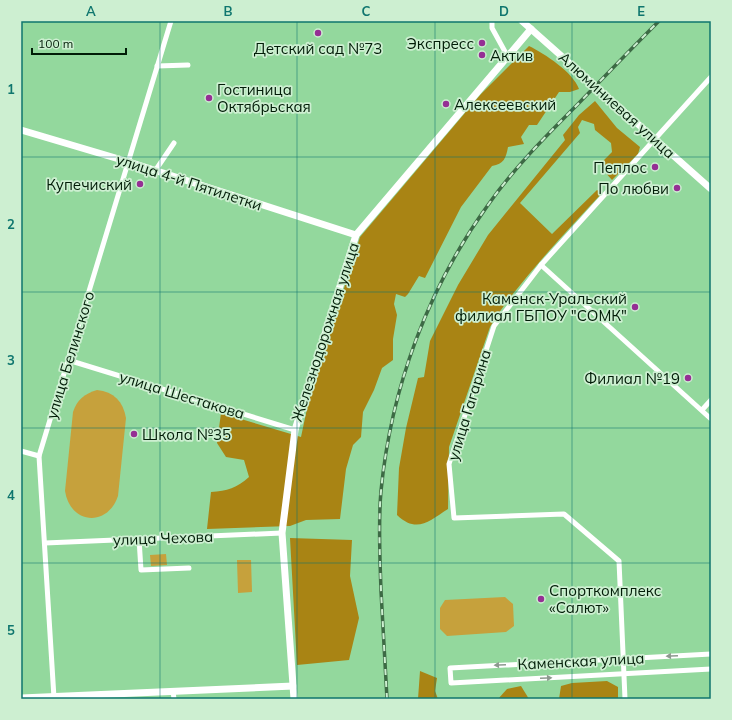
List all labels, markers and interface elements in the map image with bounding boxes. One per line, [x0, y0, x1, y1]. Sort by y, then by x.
text: A [86, 3, 96, 19]
text: B [224, 3, 233, 19]
text: C [362, 3, 371, 19]
text: D [499, 3, 509, 19]
text: E [637, 3, 645, 19]
marker: Детский сад №73 [313, 28, 323, 38]
scale bar [32, 30, 126, 56]
place label: Экспресс [406, 34, 474, 53]
text: 100 m [38, 36, 73, 51]
marker: Экспресс [477, 38, 487, 48]
place label: Детский сад №73 [254, 39, 382, 58]
place label: Актив [490, 46, 533, 65]
street label: Алюминиевая улица [555, 48, 679, 162]
marker: Актив [477, 50, 487, 60]
place label: Гостиница Октябрьская [217, 80, 311, 116]
text: 1 [7, 81, 15, 97]
marker: Гостиница Октябрьская [204, 93, 214, 103]
place label: Алексеевский [454, 95, 556, 114]
marker: Алексеевский [441, 99, 451, 109]
street label: улица 4-й Пятилетки [114, 149, 264, 215]
place label: Пеплос [593, 158, 647, 177]
marker: Пеплос [650, 162, 660, 172]
place label: Купечиский [46, 175, 132, 194]
marker: Купечиский [135, 179, 145, 189]
place label: По любви [598, 179, 669, 198]
marker: По любви [672, 183, 682, 193]
text: 2 [7, 216, 15, 232]
street label: Железнодорожная улица [287, 240, 363, 424]
street label: улица Белинского [42, 289, 98, 421]
place label: Каменск-Уральский филиал ГБПОУ "СОМК" [455, 289, 627, 325]
marker: Каменск-Уральский филиал ГБПОУ "СОМК" [630, 302, 640, 312]
street label: улица Гагарина [443, 347, 495, 463]
text: 3 [7, 352, 15, 368]
street label: улица Шестакова [117, 367, 247, 423]
place label: Филиал №19 [584, 369, 680, 388]
marker: Филиал №19 [683, 373, 693, 383]
place label: Школа №35 [142, 425, 231, 444]
marker: Школа №35 [129, 429, 139, 439]
text: 4 [7, 487, 15, 503]
street label: улица Чехова [112, 527, 214, 549]
place label: Спорткомплекс «Салют» [549, 581, 661, 617]
marker: Спорткомплекс «Салют» [536, 594, 546, 604]
text: 5 [7, 622, 15, 638]
street label: Каменская улица [517, 648, 645, 674]
one-way arrow [665, 653, 678, 659]
one-way arrow [493, 662, 506, 668]
one-way arrow [540, 675, 553, 681]

